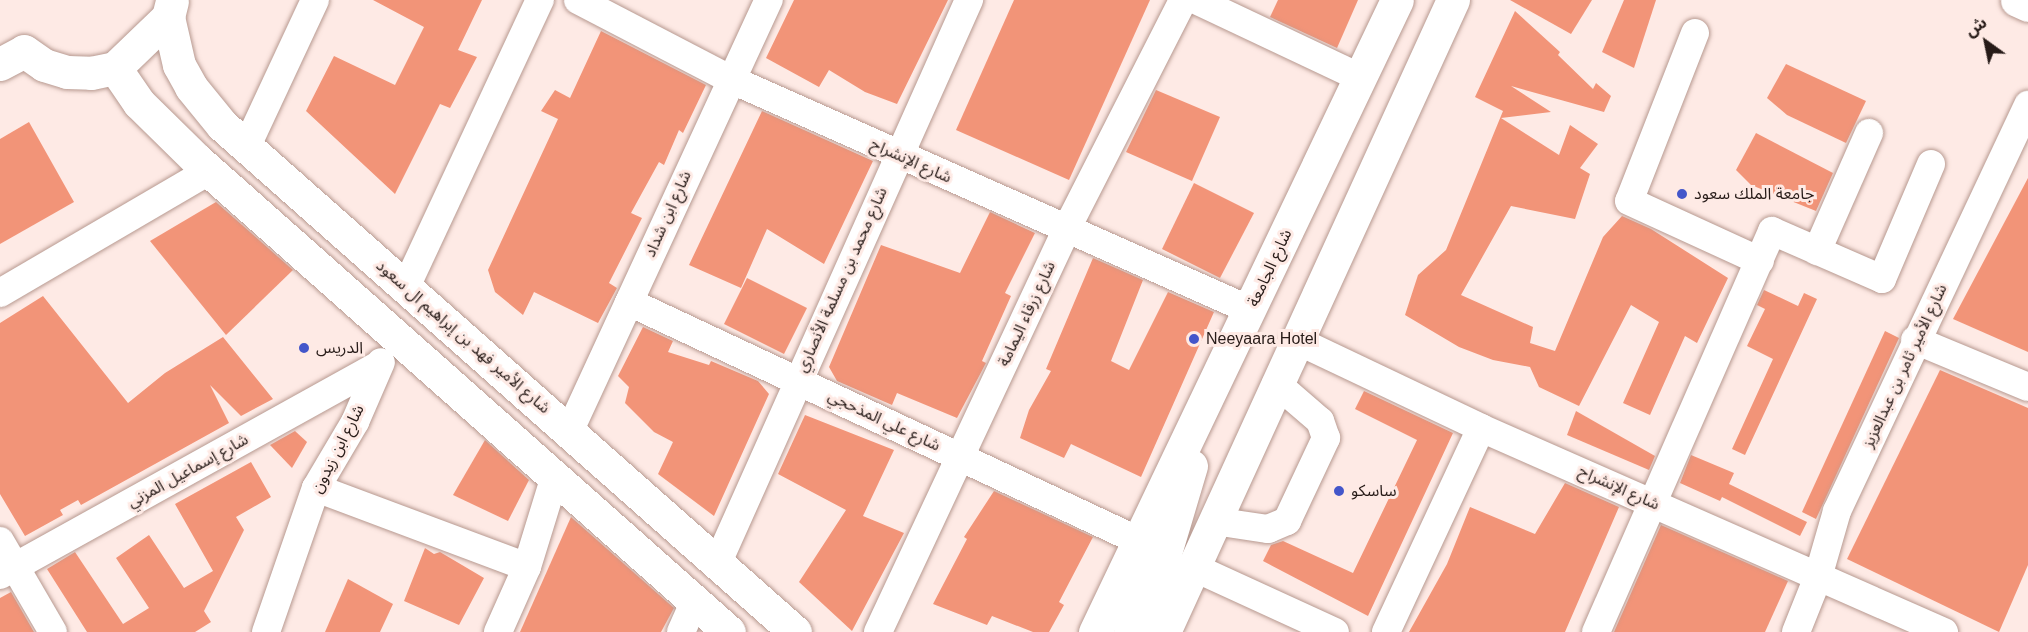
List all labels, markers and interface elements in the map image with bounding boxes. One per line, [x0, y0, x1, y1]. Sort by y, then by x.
north arrow [1956, 12, 2016, 72]
text: ش [1962, 13, 1990, 40]
street label: شارع الإنشراح [868, 135, 954, 187]
street label: شارع ابن شداد [640, 168, 696, 260]
place label: جامعة الملك سعود [1694, 184, 1814, 204]
street label: شارع محمد بن مسلمة الأنصاري [792, 185, 892, 375]
marker: جامعة الملك سعود [1675, 187, 1689, 201]
street label: شارع الجامعة [1244, 226, 1296, 310]
street label: شارع الأمير فهد بن إبراهيم ال سعود [372, 256, 554, 418]
street label: شارع زرقاء اليمامة [994, 258, 1060, 370]
street label: شارع الأمير ثامر بن عبدالعزيز [1859, 281, 1951, 451]
place label: Neeyaara Hotel [1206, 329, 1317, 349]
marker: Neeyaara Hotel [1187, 332, 1201, 346]
place label: الدريس [316, 338, 363, 358]
marker: الدريس [297, 341, 311, 355]
street label: شارع علي المذحجي [825, 387, 943, 455]
street label: شارع ابن زيدون [308, 402, 368, 496]
street label: شارع إسماعيل المزني [124, 430, 252, 512]
street label: شارع الإنشراح [1576, 462, 1662, 514]
place label: ساسكو [1351, 481, 1396, 501]
marker: ساسكو [1332, 484, 1346, 498]

